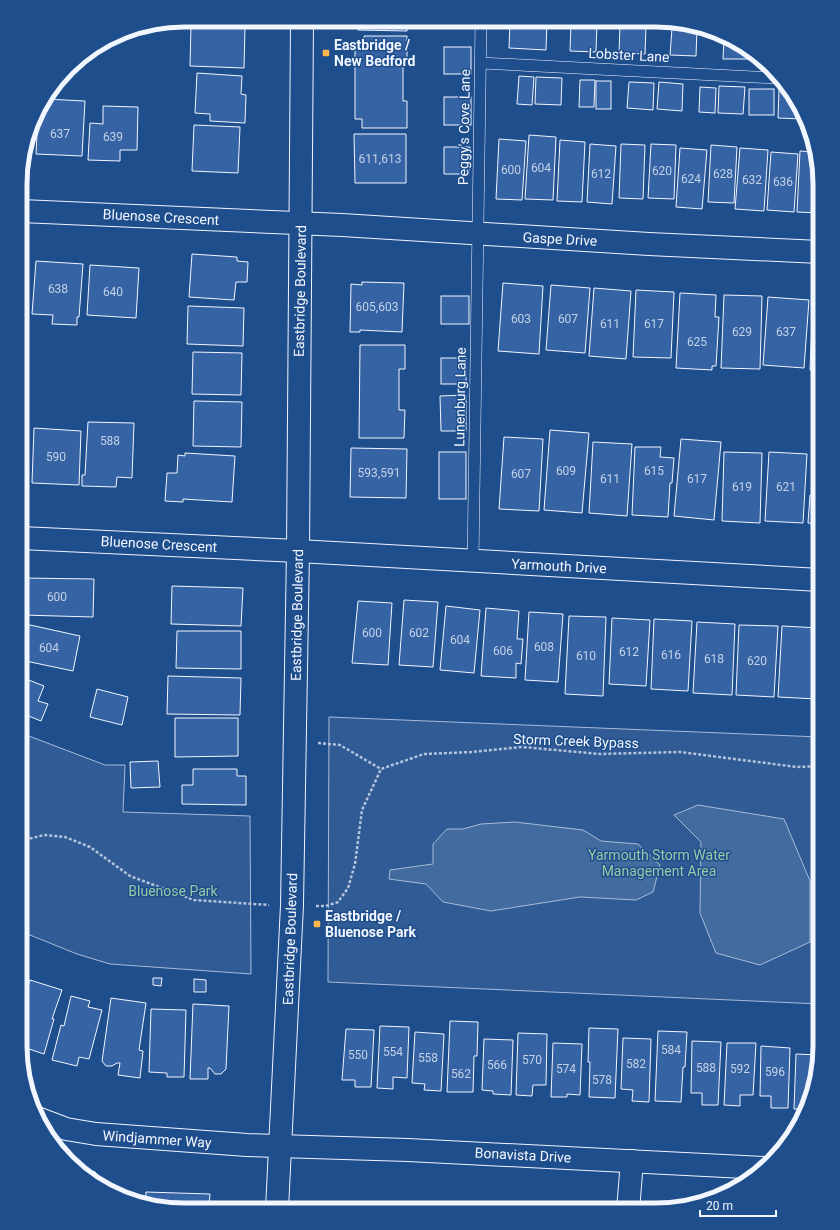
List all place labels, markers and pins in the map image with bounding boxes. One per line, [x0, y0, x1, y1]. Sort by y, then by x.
place label: Eastbridge / New Bedford [334, 37, 415, 69]
marker: Eastbridge / New Bedford [321, 48, 331, 58]
place label: Eastbridge / Bluenose Park [325, 908, 417, 940]
marker: Eastbridge / Bluenose Park [312, 919, 322, 929]

